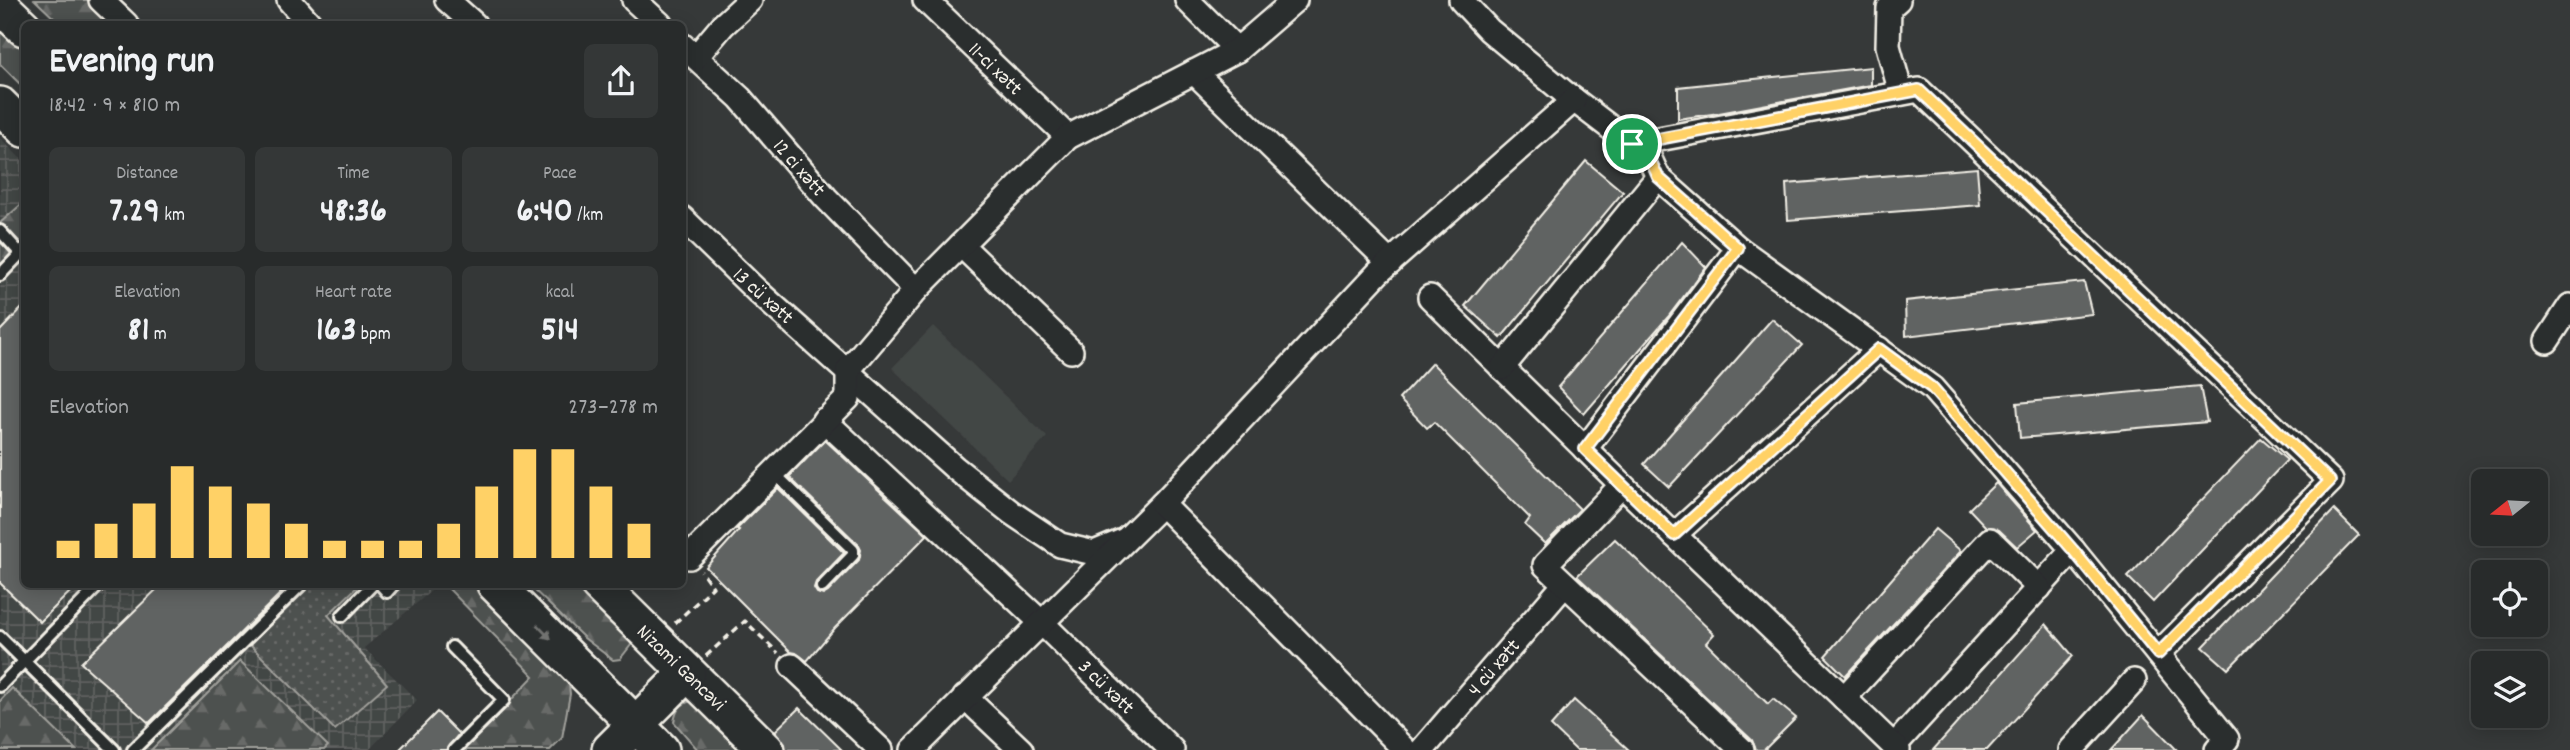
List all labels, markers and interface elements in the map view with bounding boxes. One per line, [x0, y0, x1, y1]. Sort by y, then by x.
text: Evening run [49, 36, 214, 91]
street label: 11-ci xətt [960, 37, 1028, 104]
button: share [584, 44, 658, 118]
text: 18:42 · 9 × 810 m [49, 90, 180, 123]
pin [1602, 114, 1662, 174]
icon: arrive [1613, 125, 1651, 163]
street label: 12 ci xətt [764, 133, 831, 205]
text: Distance [116, 161, 178, 188]
text: Time [337, 161, 370, 188]
text: Pace [543, 161, 577, 188]
text: 7.29 [109, 188, 160, 238]
text: 48:36 [320, 188, 387, 238]
text: 6:40 [516, 188, 573, 238]
text: km [160, 203, 185, 230]
text: /km [573, 203, 603, 230]
street label: 13 cü xətt [725, 262, 799, 333]
text: Elevation [114, 280, 180, 307]
text: Heart rate [315, 280, 392, 307]
text: kcal [545, 280, 574, 307]
text: 81 [128, 307, 149, 357]
text: 163 [316, 307, 356, 357]
text: 514 [541, 307, 579, 357]
text: m [149, 322, 167, 349]
text: bpm [356, 322, 391, 349]
text: Elevation [49, 392, 129, 425]
text: 273–278 m [568, 392, 658, 425]
north arrow [2471, 469, 2548, 546]
map controls [2471, 469, 2548, 728]
button: locate [2471, 560, 2548, 637]
street label: Nizami Gəncəvi [628, 619, 732, 720]
one-way arrow [535, 624, 552, 640]
street label: 4 cü xətt [1462, 633, 1529, 704]
button: layers [2471, 651, 2548, 728]
street label: 3 cü xətt [1070, 654, 1140, 723]

